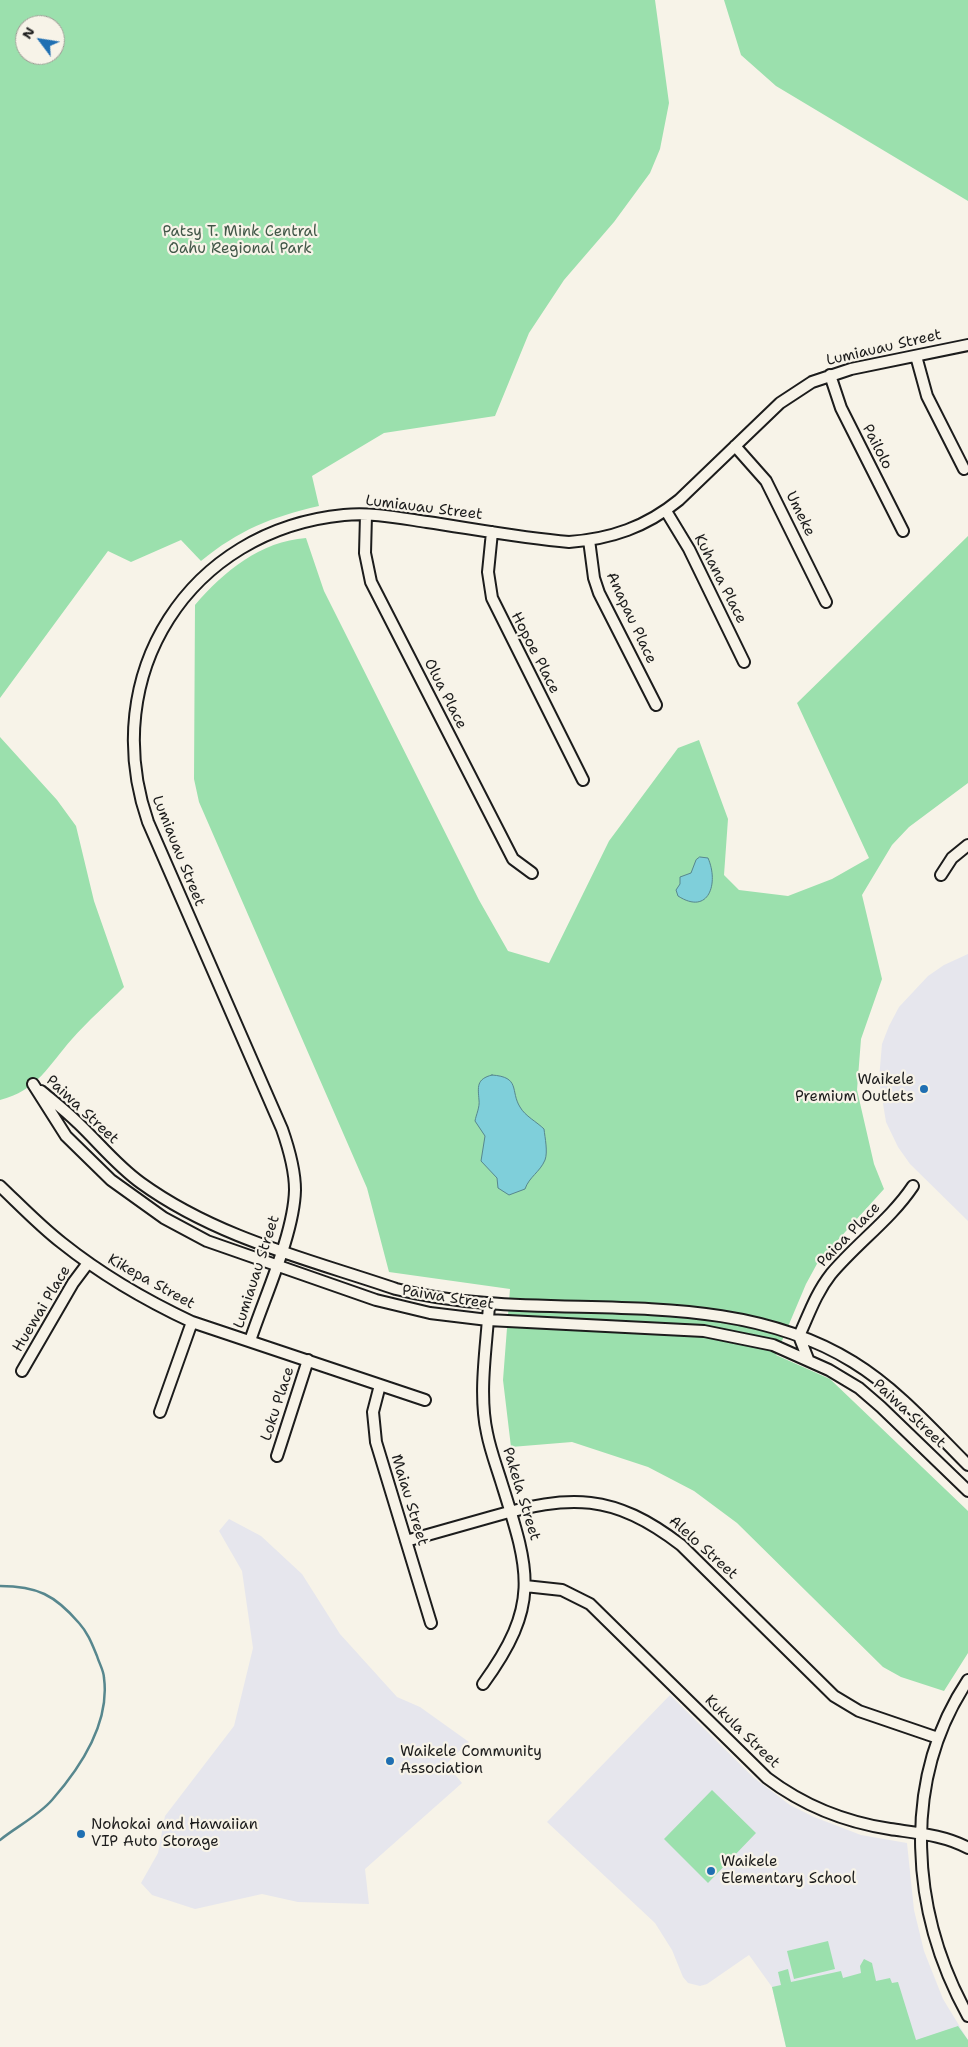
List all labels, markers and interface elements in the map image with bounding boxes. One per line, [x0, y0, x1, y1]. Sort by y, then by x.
north arrow [15, 15, 65, 65]
text: N [17, 23, 39, 42]
park label: Patsy T. Mink Central Oahu Regional Park [163, 223, 317, 258]
street label: Lumiauau Street [825, 326, 943, 370]
street label: Pailolo [858, 421, 896, 473]
street label: Umeke [781, 489, 819, 539]
street label: Lumiauau Street [364, 492, 484, 524]
street label: Kuhana Place [690, 531, 750, 627]
street label: Anapau Place [602, 569, 660, 667]
street label: Hopoe Place [507, 609, 563, 697]
street label: Olua Place [420, 656, 470, 732]
street label: Lumiauau Street [148, 793, 208, 909]
place label: Waikele Premium Outlets [795, 1071, 914, 1106]
street label: Paiwa Street [42, 1072, 122, 1148]
marker: Waikele Premium Outlets [918, 1083, 930, 1095]
street label: Paioa Place [814, 1199, 884, 1271]
street label: Lumiauau Street [230, 1213, 284, 1331]
street label: Kikepa Street [104, 1251, 198, 1313]
street label: Huewai Place [9, 1263, 75, 1355]
street label: Paiwa Street [401, 1282, 495, 1314]
street label: Loku Place [258, 1365, 298, 1443]
street label: Paiwa Street [869, 1376, 949, 1452]
street label: Pakela Street [498, 1445, 544, 1543]
street label: Maiau Street [387, 1452, 431, 1548]
street label: Alelo Street [665, 1512, 741, 1584]
street label: Kukula Street [701, 1692, 783, 1772]
place label: Waikele Community Association [400, 1743, 542, 1778]
marker: Waikele Community Association [384, 1755, 396, 1767]
place label: Nohokai and Hawaiian VIP Auto Storage [91, 1816, 258, 1851]
marker: Nohokai and Hawaiian VIP Auto Storage [75, 1828, 87, 1840]
place label: Waikele Elementary School [721, 1853, 856, 1888]
marker: Waikele Elementary School [705, 1865, 717, 1877]

